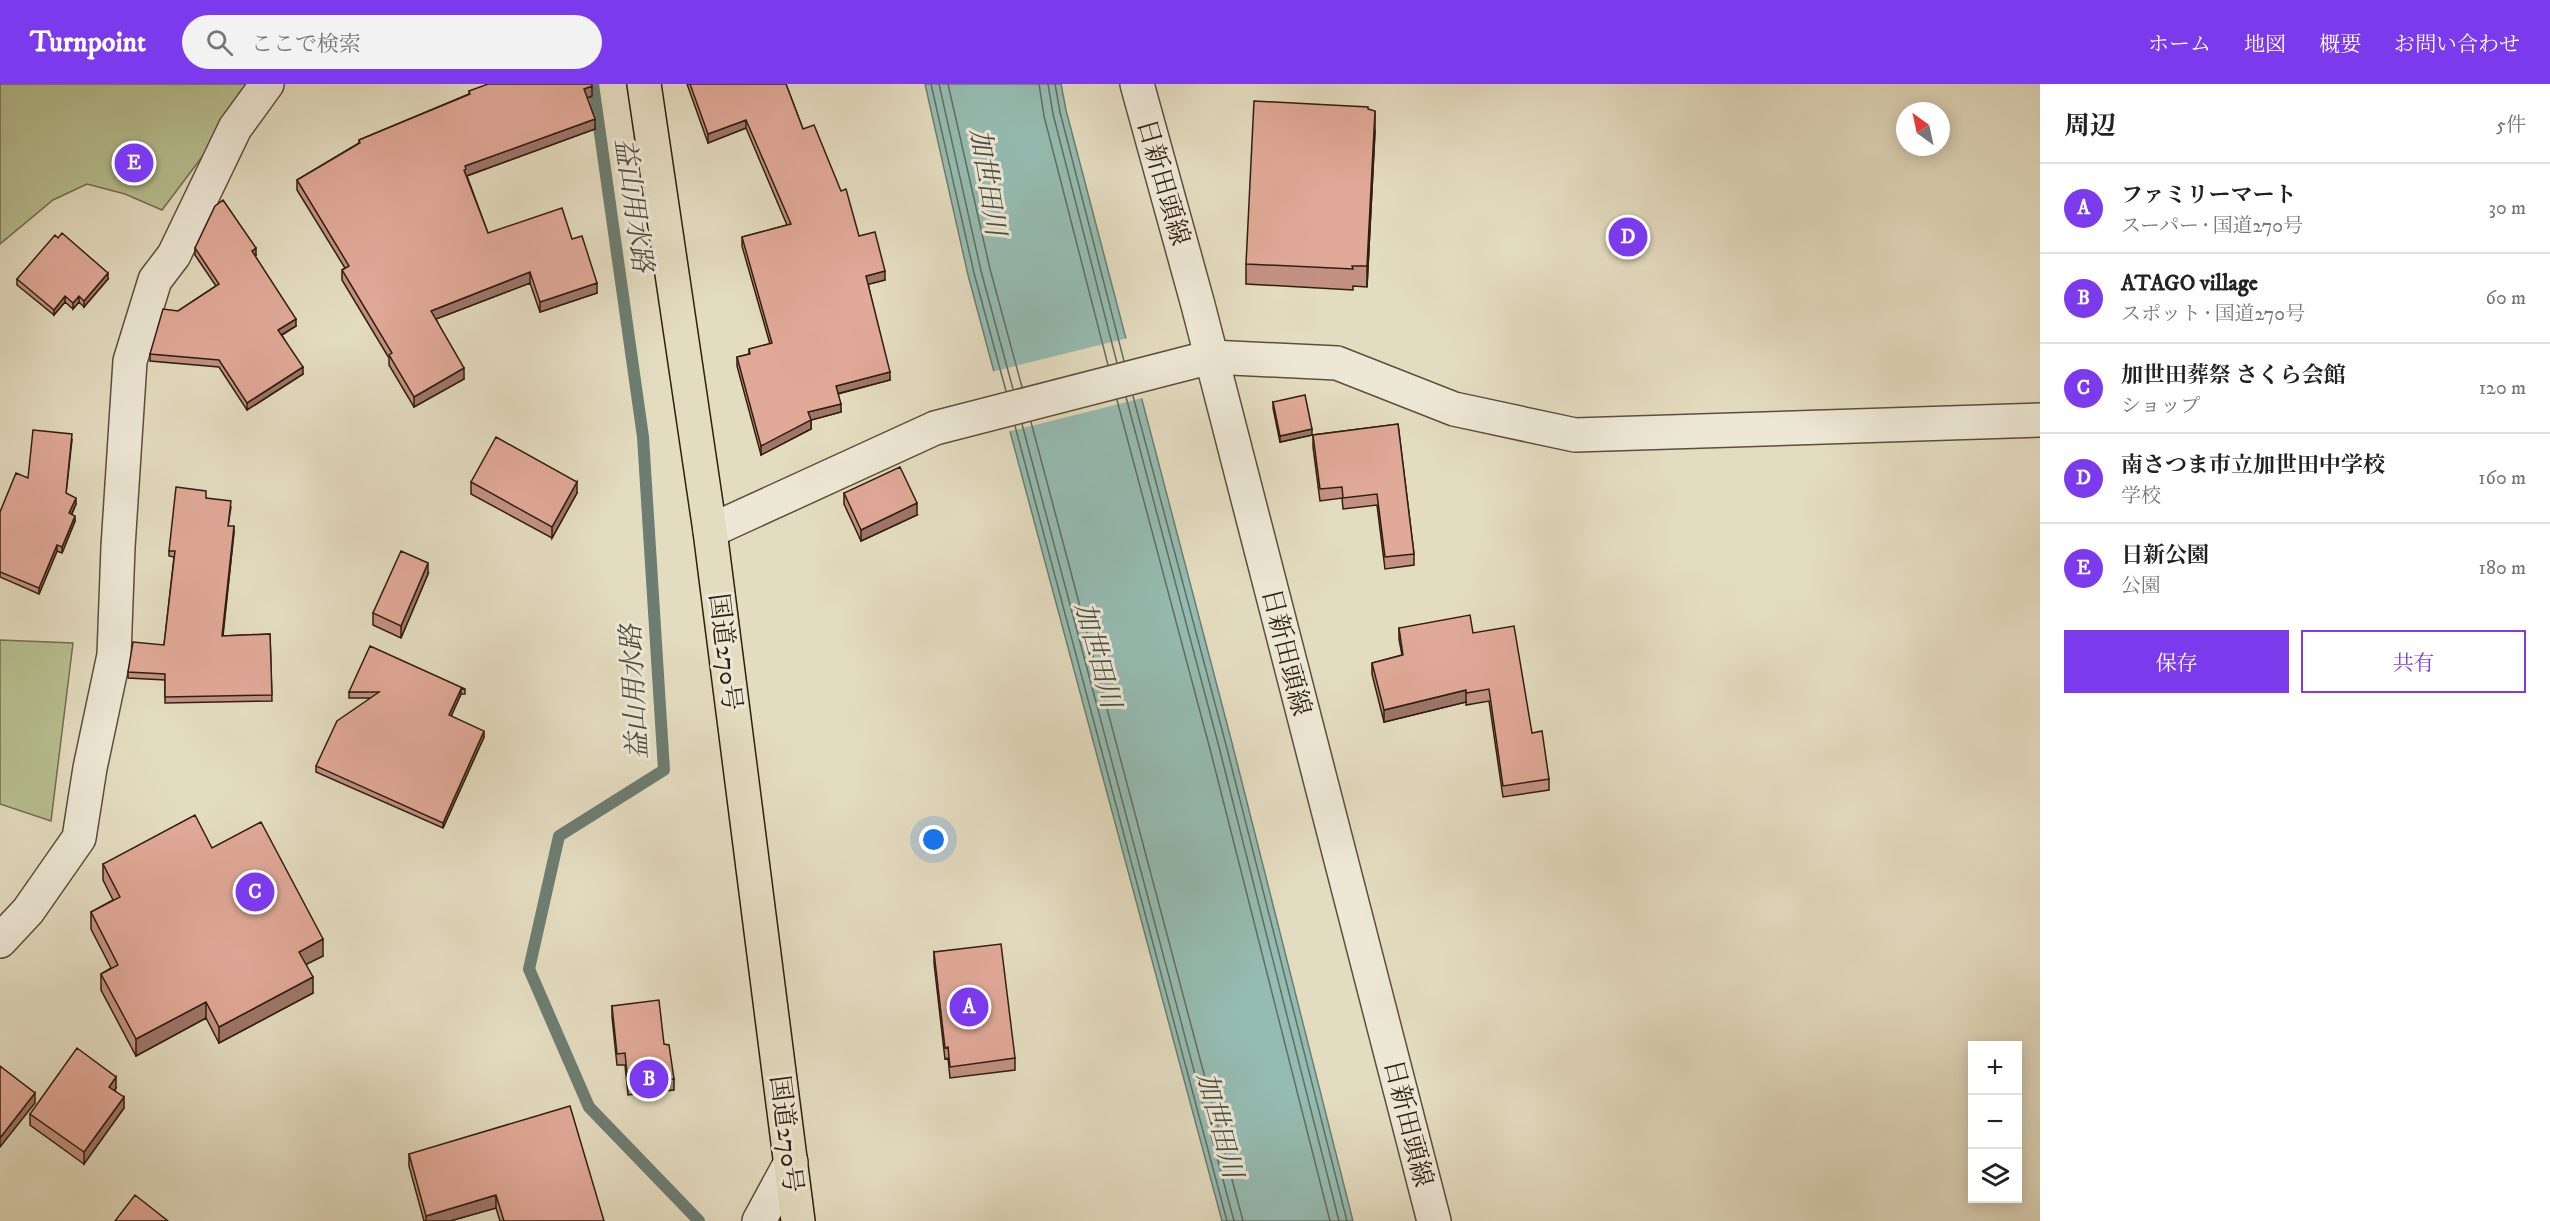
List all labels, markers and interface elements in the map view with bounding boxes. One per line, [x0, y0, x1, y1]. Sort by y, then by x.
search box [182, 15, 602, 69]
text: Turnpoint [30, 25, 146, 60]
icon: search [203, 26, 236, 59]
text: ここで検索 [251, 31, 361, 58]
text: ホーム [2148, 32, 2211, 58]
text: 地図 [2244, 32, 2286, 58]
text: 概要 [2319, 32, 2361, 58]
text: お問い合わせ [2394, 32, 2520, 58]
north arrow [1896, 102, 1950, 156]
text: 周辺 [2064, 110, 2116, 143]
text: 5件 [2496, 113, 2526, 138]
street label: 日新田頭線 [1129, 115, 1196, 249]
water label: 加世田川 [962, 126, 1013, 241]
water label: 益山用水路 [607, 136, 660, 276]
pin: E [114, 140, 154, 185]
text: ファミリーマート [2121, 182, 2297, 209]
text: A [2077, 196, 2090, 221]
text: 30 m [2488, 196, 2526, 221]
pin: D [1608, 214, 1648, 260]
text: スーパー · 国道270号 [2121, 214, 2303, 239]
text: ATAGO village [2121, 270, 2258, 297]
text: B [2077, 286, 2090, 311]
text: 60 m [2486, 286, 2526, 311]
text: スポット · 国道270号 [2121, 302, 2305, 327]
text: 加世田葬祭 さくら会館 [2121, 362, 2346, 389]
text: C [2077, 376, 2090, 401]
text: 120 m [2479, 376, 2526, 401]
text: ショップ [2121, 394, 2201, 419]
text: 南さつま市立加世田中学校 [2121, 452, 2385, 479]
text: D [2076, 466, 2091, 491]
text: 160 m [2478, 466, 2526, 491]
text: 学校 [2121, 484, 2161, 509]
text: 日新公園 [2121, 542, 2209, 569]
text: E [2076, 556, 2091, 581]
text: 180 m [2479, 556, 2526, 581]
text: 公園 [2121, 574, 2161, 599]
street label: 日新田頭線 [1254, 585, 1317, 719]
street label: 国道270号 [701, 592, 748, 713]
water label: 加世田川 [1067, 599, 1128, 715]
water label: 益山用水路 [614, 622, 656, 760]
button: 保存 [2064, 630, 2289, 693]
button: 共有 [2301, 630, 2526, 693]
your location [919, 825, 948, 854]
pin: C [236, 870, 274, 914]
pin: A [950, 984, 988, 1030]
map controls [1968, 1041, 2022, 1203]
button: + [1968, 1041, 2022, 1095]
pin: B [630, 1056, 668, 1102]
street label: 日新田頭線 [1376, 1056, 1439, 1190]
water label: 加世田川 [1189, 1069, 1250, 1185]
street label: 国道270号 [762, 1074, 809, 1195]
button: − [1968, 1095, 2022, 1149]
button: layers [1968, 1149, 2022, 1203]

